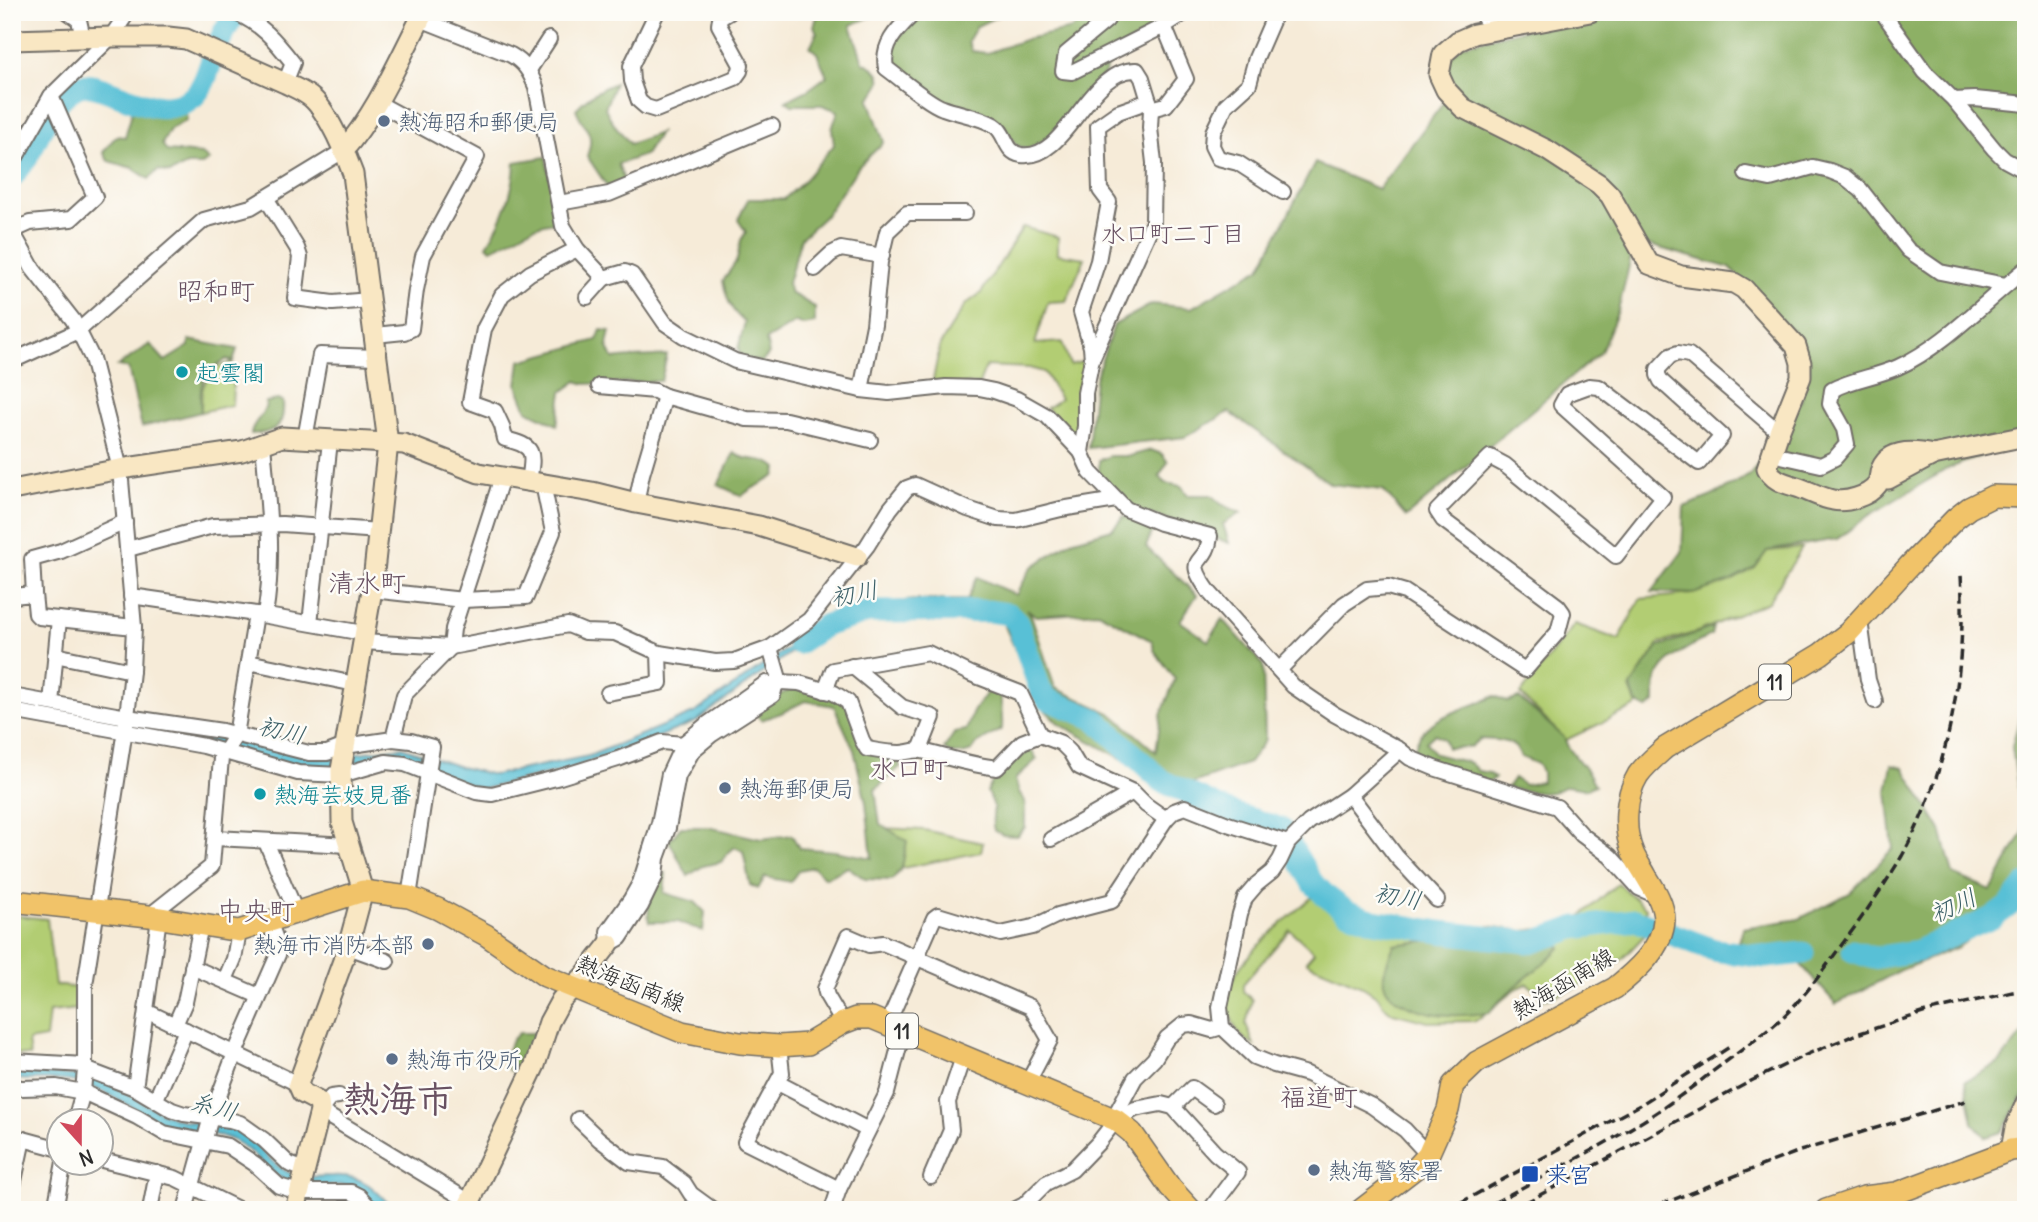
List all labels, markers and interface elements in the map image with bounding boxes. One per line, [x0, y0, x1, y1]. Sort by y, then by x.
place label: 熱海昭和郵便局 [398, 107, 559, 136]
marker: 熱海昭和郵便局 [376, 113, 392, 129]
district label: 水口町二丁目 [1101, 218, 1245, 248]
district label: 昭和町 [177, 274, 255, 307]
place label: 起雲閣 [196, 358, 265, 387]
marker: 起雲閣 [174, 364, 190, 380]
district label: 清水町 [328, 566, 406, 599]
water label: 初川 [828, 574, 880, 612]
road number: 11 [1759, 664, 1791, 700]
water label: 初川 [255, 710, 309, 750]
district label: 水口町 [870, 752, 948, 785]
place label: 熱海郵便局 [739, 774, 854, 803]
place label: 熱海芸妓見番 [274, 780, 412, 809]
marker: 熱海郵便局 [717, 780, 733, 796]
marker: 熱海芸妓見番 [252, 786, 268, 802]
water label: 初川 [1372, 877, 1424, 915]
water label: 初川 [1925, 881, 1981, 929]
district label: 中央町 [217, 894, 295, 927]
place label: 熱海市消防本部 [253, 930, 414, 959]
marker: 熱海市消防本部 [420, 936, 436, 952]
street label: 熱海函南線 [1506, 941, 1620, 1025]
street label: 熱海函南線 [572, 948, 690, 1018]
road number: 11 [886, 1014, 918, 1048]
place label: 熱海市役所 [406, 1045, 521, 1074]
marker: 熱海市役所 [384, 1051, 400, 1067]
district label: 熱海市 [343, 1076, 454, 1122]
district label: 福道町 [1280, 1080, 1358, 1113]
water label: 糸川 [187, 1085, 241, 1127]
north arrow [46, 1106, 116, 1176]
text: N [76, 1144, 97, 1171]
place label: 熱海警察署 [1328, 1156, 1443, 1185]
place label: 来宮 [1546, 1160, 1592, 1189]
marker: 熱海警察署 [1306, 1162, 1322, 1178]
marker: 来宮 [1520, 1164, 1540, 1184]

